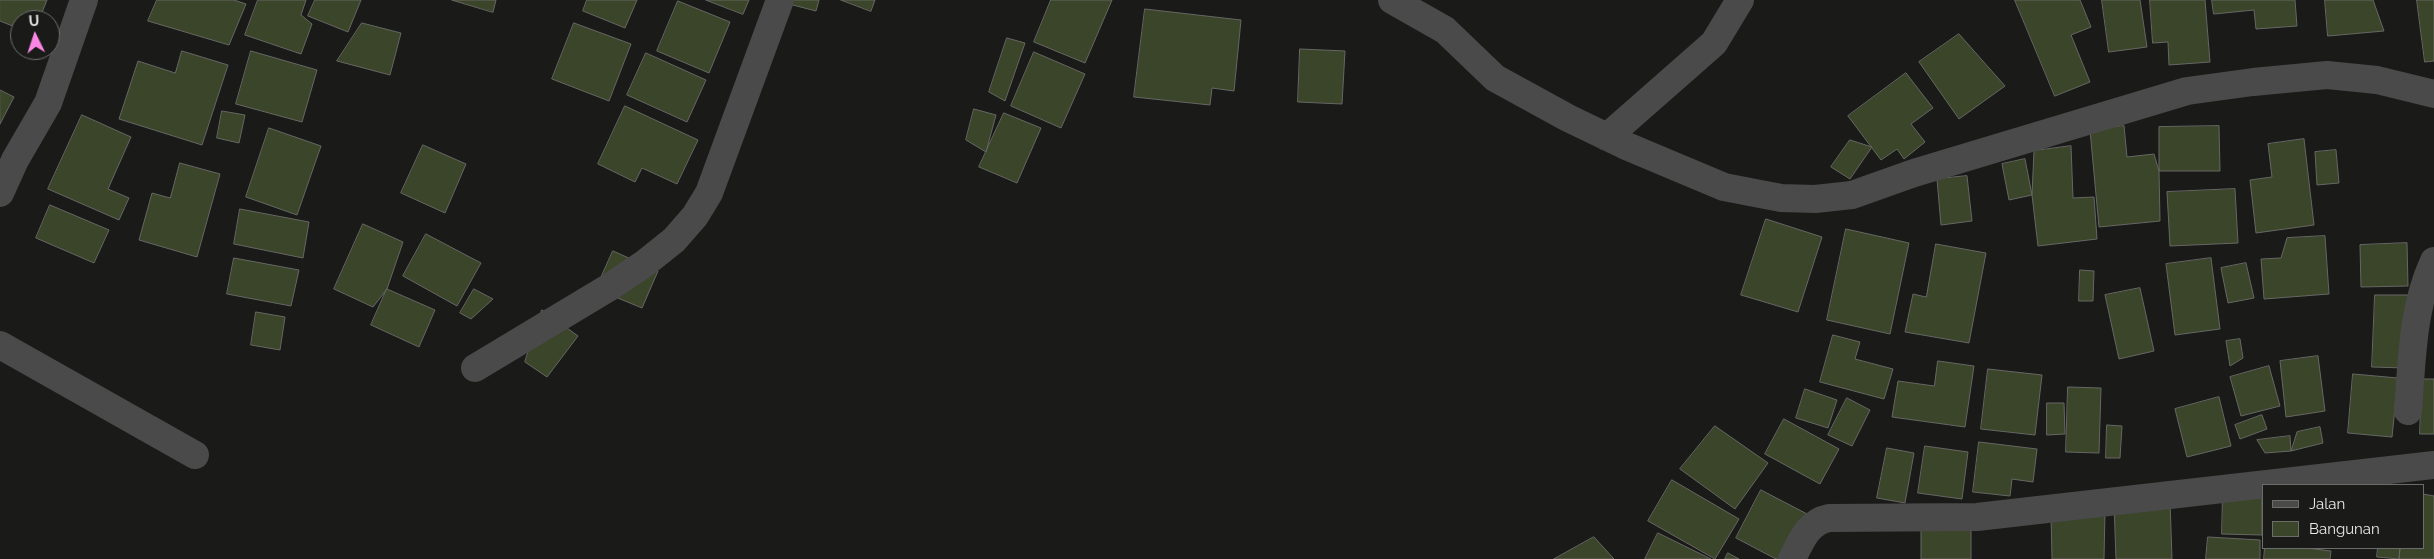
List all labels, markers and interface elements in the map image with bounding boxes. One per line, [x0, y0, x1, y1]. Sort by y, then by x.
north arrow [10, 10, 60, 60]
text: U [28, 13, 40, 29]
legend [2262, 484, 2424, 549]
text: Jalan [2309, 495, 2345, 513]
text: Bangunan [2309, 520, 2380, 538]

